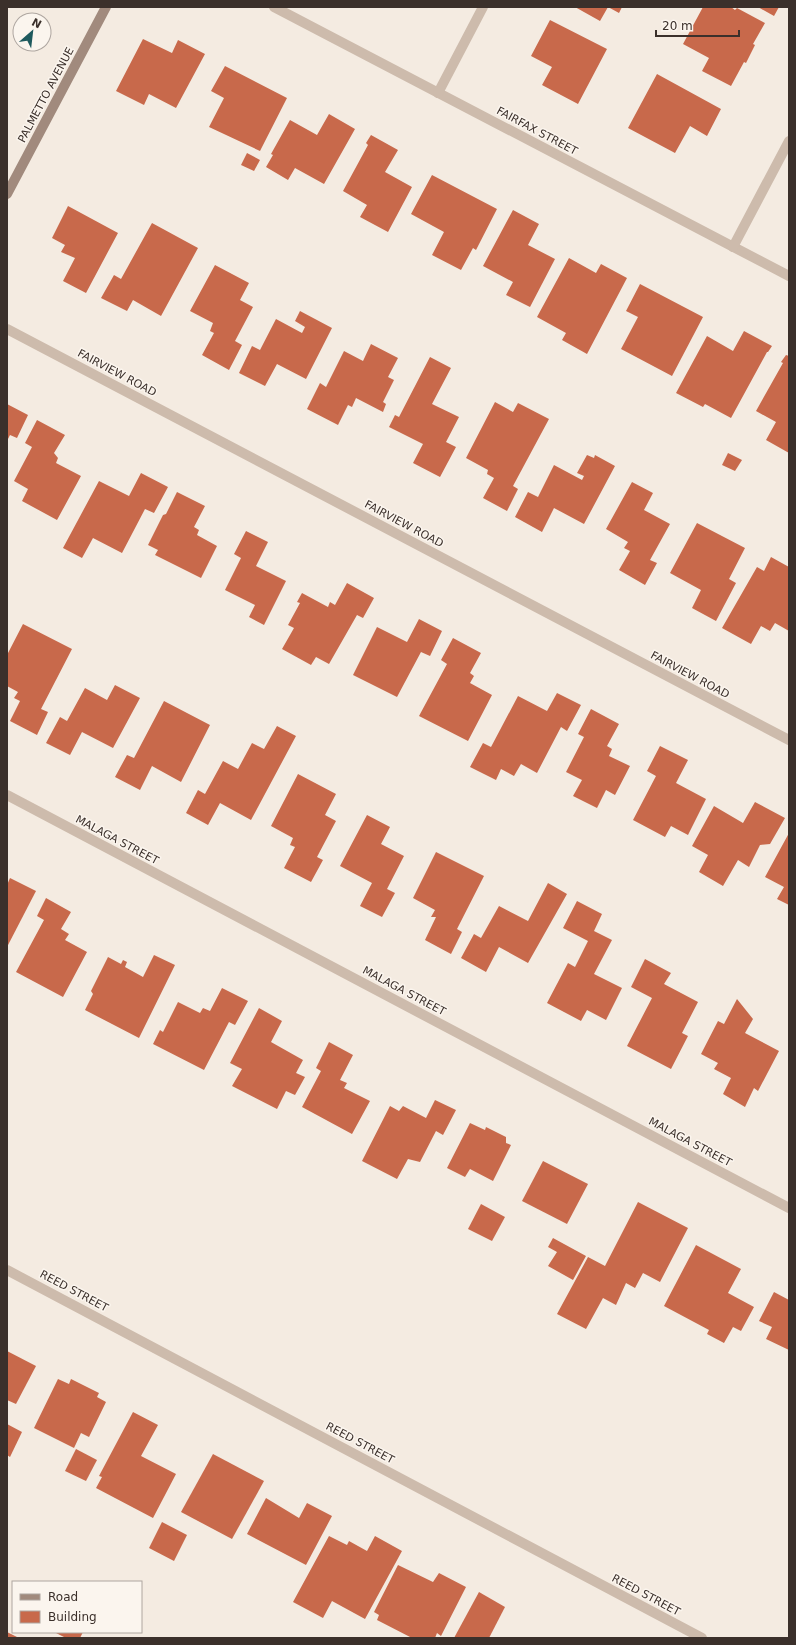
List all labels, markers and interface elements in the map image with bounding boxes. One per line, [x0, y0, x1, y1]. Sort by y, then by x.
north arrow [12, 12, 52, 52]
scale bar [656, 12, 739, 38]
text: N [29, 16, 44, 32]
text: 20 m [662, 19, 693, 33]
street label: PALMETTO AVENUE [15, 45, 77, 145]
street label: FAIRFAX STREET [494, 104, 580, 158]
street label: FAIRVIEW ROAD [75, 347, 159, 399]
street label: FAIRVIEW ROAD [362, 498, 446, 550]
street label: FAIRVIEW ROAD [648, 649, 732, 701]
street label: MALAGA STREET [73, 813, 161, 868]
street label: MALAGA STREET [360, 964, 448, 1019]
street label: MALAGA STREET [646, 1115, 734, 1170]
street label: REED STREET [38, 1268, 111, 1315]
street label: REED STREET [324, 1420, 397, 1467]
street label: REED STREET [610, 1572, 683, 1619]
legend [12, 1581, 142, 1633]
text: Road [48, 1590, 78, 1604]
text: Building [48, 1610, 97, 1624]

